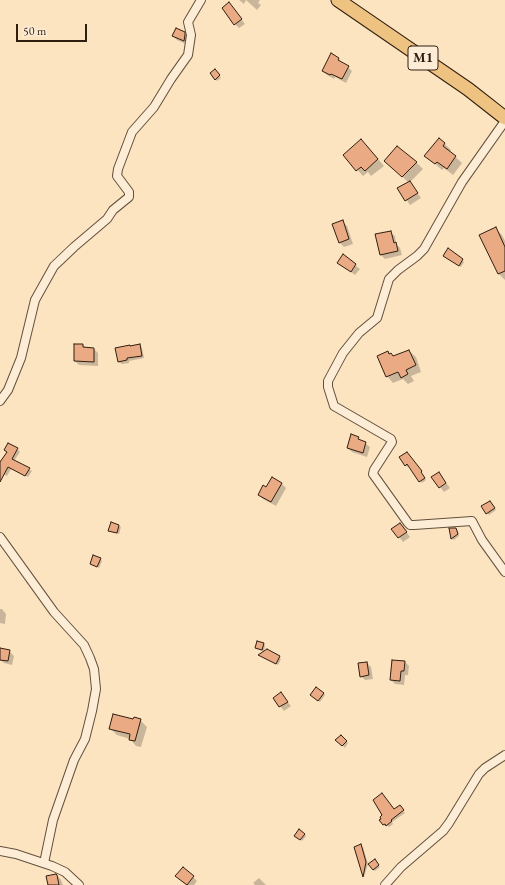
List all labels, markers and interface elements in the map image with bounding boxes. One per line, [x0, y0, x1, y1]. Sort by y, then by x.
scale bar [18, 16, 89, 42]
text: 50 m [23, 23, 46, 39]
road number: M1 [408, 46, 438, 70]

